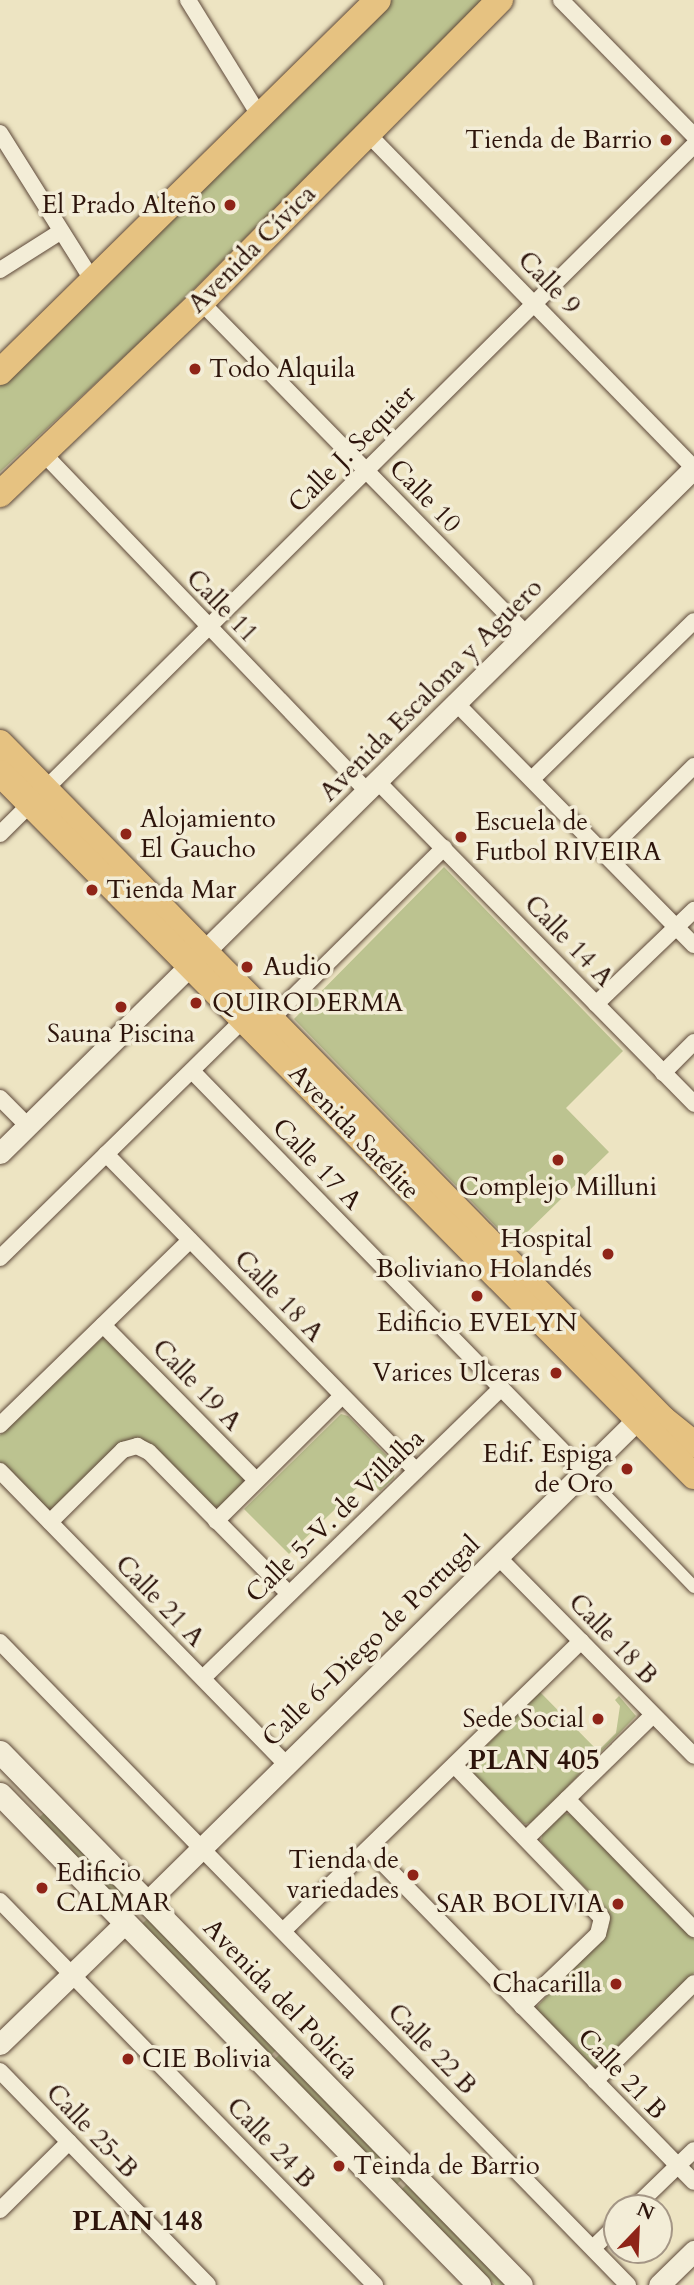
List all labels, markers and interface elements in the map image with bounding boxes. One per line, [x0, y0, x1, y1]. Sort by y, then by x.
place label: Tienda de Barrio [465, 124, 652, 156]
marker: Tienda de Barrio [658, 132, 674, 148]
street label: Avenida Cívica [181, 178, 323, 320]
place label: El Prado Alteño [41, 189, 216, 221]
marker: El Prado Alteño [222, 197, 238, 213]
street label: Calle 9 [511, 245, 587, 321]
place label: Todo Alquila [209, 353, 355, 385]
marker: Todo Alquila [187, 361, 203, 377]
street label: Calle J. Sequier [282, 379, 422, 519]
street label: Calle 10 [383, 453, 467, 539]
street label: Calle 11 [180, 563, 264, 649]
street label: Avenida Escalona y Aguero [313, 572, 549, 808]
place label: Alojamiento El Gaucho [140, 803, 276, 864]
place label: Escuela de Futbol RIVEIRA [475, 806, 661, 868]
marker: Alojamiento El Gaucho [118, 826, 134, 842]
marker: Escuela de Futbol RIVEIRA [453, 829, 469, 845]
place label: Tienda Mar [106, 874, 236, 906]
marker: Tienda Mar [84, 882, 100, 898]
street label: Calle 14 A [518, 889, 620, 993]
place label: Audio [263, 951, 331, 983]
marker: Audio [237, 957, 257, 977]
place label: QUIRODERMA [212, 987, 403, 1019]
marker: QUIRODERMA [186, 993, 206, 1013]
marker: Sauna Piscina [113, 999, 129, 1015]
place label: Sauna Piscina [47, 1018, 195, 1050]
street label: Avenida Satélite [282, 1058, 426, 1206]
street label: Calle 17 A [266, 1112, 368, 1216]
marker: Complejo Milluni [550, 1152, 566, 1168]
place label: Complejo Milluni [459, 1171, 657, 1203]
place label: Hospital Boliviano Holandés [376, 1223, 592, 1284]
street label: Calle 18 A [228, 1244, 330, 1348]
marker: Hospital Boliviano Holandés [598, 1244, 618, 1264]
marker: Edificio EVELYN [469, 1288, 485, 1304]
place label: Edificio EVELYN [377, 1307, 577, 1339]
street label: Calle 19 A [146, 1333, 248, 1437]
place label: Varices Ulceras [373, 1357, 540, 1389]
marker: Varices Ulceras [546, 1363, 566, 1383]
street label: Calle 5-V. de Villalba [239, 1423, 431, 1609]
place label: Edif. Espiga de Oro [483, 1438, 613, 1500]
marker: Edif. Espiga de Oro [619, 1461, 635, 1477]
street label: Calle 6-Diego de Portugal [256, 1529, 486, 1753]
street label: Calle 21 A [109, 1549, 211, 1653]
street label: Calle 18 B [562, 1587, 664, 1691]
place label: Sede Social [462, 1703, 584, 1735]
marker: Sede Social [590, 1711, 606, 1727]
district label: PLAN 405 [468, 1743, 600, 1777]
place label: Tienda de variedades [287, 1844, 399, 1906]
place label: Edificio CALMAR [56, 1857, 171, 1918]
marker: Tienda de variedades [405, 1867, 421, 1883]
marker: Edificio CALMAR [34, 1880, 50, 1896]
place label: SAR BOLIVIA [436, 1888, 604, 1920]
marker: SAR BOLIVIA [610, 1896, 626, 1912]
street label: Avenida del Policía [197, 1912, 365, 2086]
place label: Chacarilla [492, 1968, 602, 2000]
marker: Chacarilla [608, 1976, 624, 1992]
street label: Calle 22 B [381, 1997, 483, 2101]
street label: Calle 21 B [571, 2022, 673, 2126]
place label: CIE Bolivia [142, 2043, 271, 2075]
marker: CIE Bolivia [120, 2051, 136, 2067]
street label: Calle 25-B [39, 2077, 145, 2185]
street label: Calle 24 B [220, 2091, 322, 2195]
place label: Teinda de Barrio [353, 2150, 540, 2182]
marker: Teinda de Barrio [331, 2158, 347, 2174]
north arrow [603, 2194, 673, 2264]
text: N [633, 2196, 658, 2227]
district label: PLAN 148 [72, 2204, 204, 2238]

